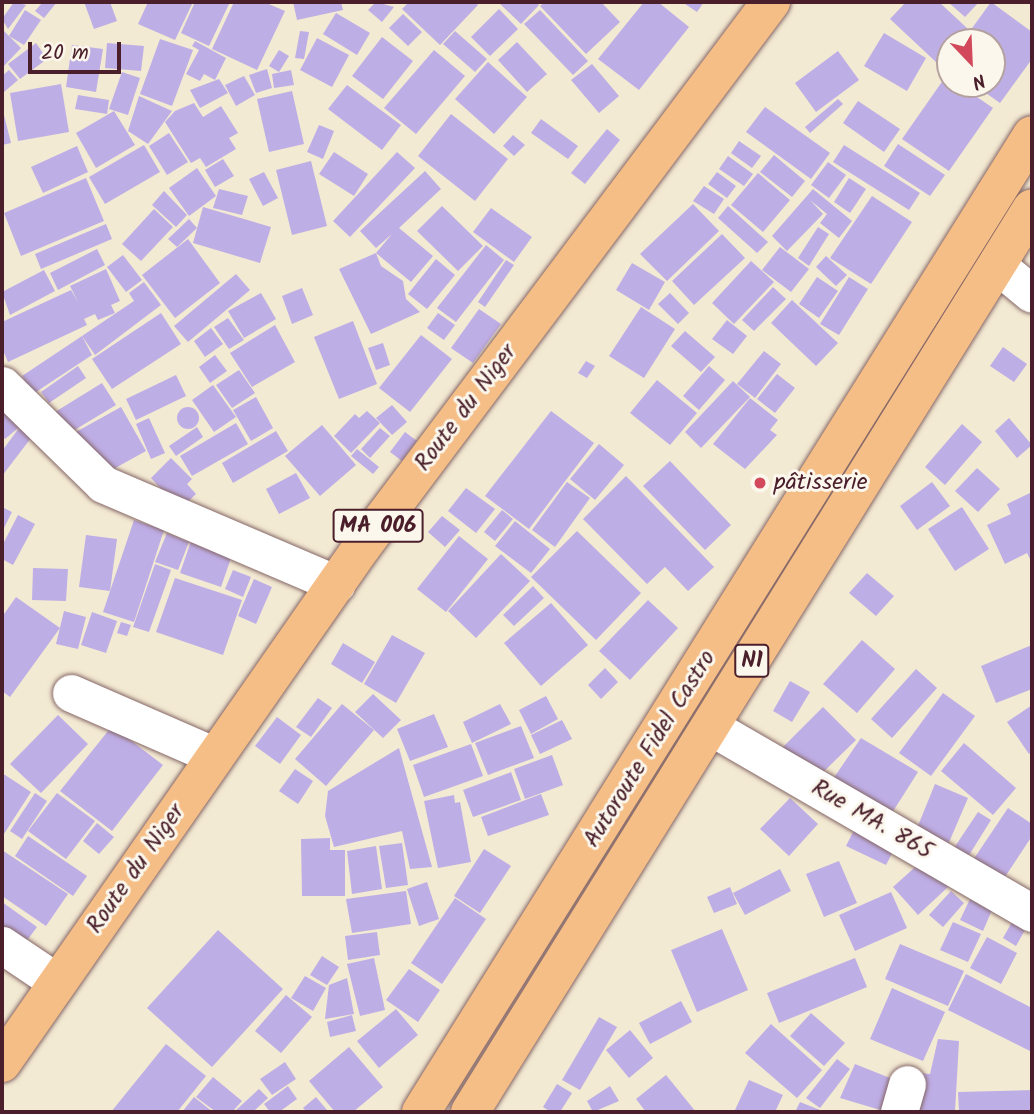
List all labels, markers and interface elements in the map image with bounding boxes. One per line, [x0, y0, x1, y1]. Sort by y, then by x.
scale bar [32, 28, 124, 72]
north arrow [936, 28, 1006, 98]
text: 20 m [41, 37, 89, 70]
text: N [967, 64, 990, 97]
street label: Route du Niger [409, 339, 523, 477]
place label: pâtisserie [774, 469, 868, 497]
marker: pâtisserie [752, 475, 768, 491]
road number: MA 006 [332, 506, 424, 546]
road number: N1 [733, 642, 771, 680]
street label: Autoroute Fidel Castro [578, 645, 722, 853]
street label: Rue MA. 865 [806, 774, 938, 866]
street label: Route du Niger [81, 799, 191, 939]

